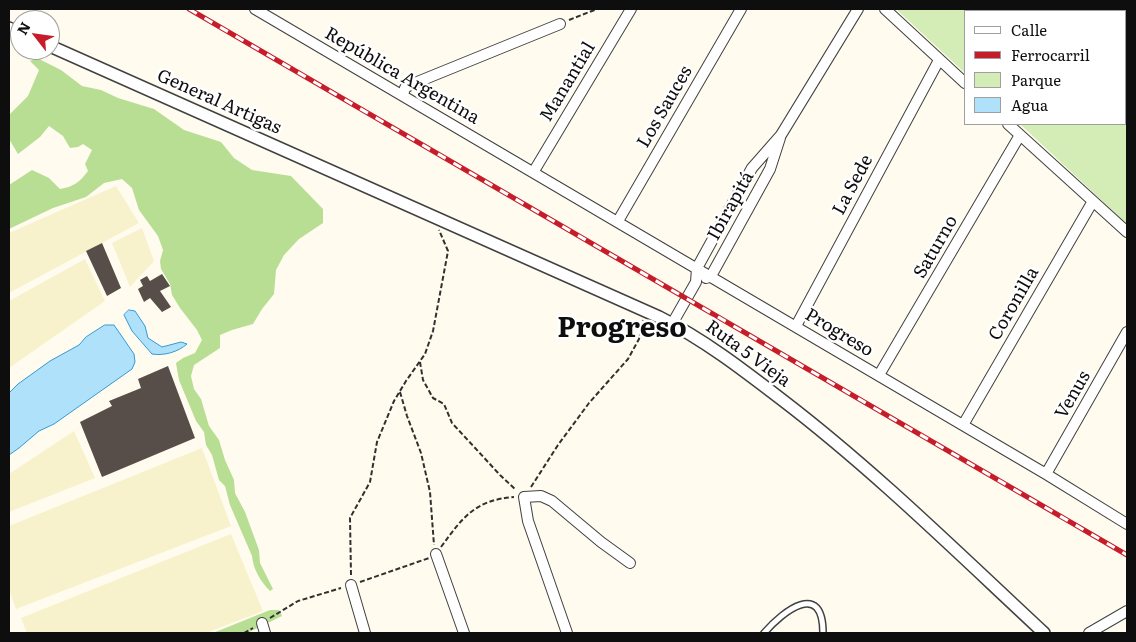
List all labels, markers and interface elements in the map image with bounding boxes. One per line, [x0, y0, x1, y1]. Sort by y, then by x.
north arrow [10, 10, 60, 60]
legend [964, 10, 1126, 125]
text: N [11, 18, 34, 38]
text: Calle [1011, 18, 1047, 41]
street label: República Argentina [321, 23, 483, 129]
street label: Manantial [536, 38, 600, 126]
text: Ferrocarril [1011, 43, 1090, 66]
street label: Los Sauces [633, 62, 697, 152]
street label: General Artigas [154, 65, 284, 139]
text: Parque [1011, 68, 1061, 91]
text: Agua [1011, 93, 1048, 116]
street label: La Sede [828, 151, 878, 219]
street label: Ibirapitá [703, 168, 759, 244]
street label: Saturno [909, 212, 963, 282]
street label: Coronilla [984, 263, 1044, 345]
street label: Progreso [801, 304, 877, 362]
district label: Progreso [557, 312, 687, 346]
street label: Ruta 5 Vieja [701, 316, 795, 392]
street label: Venus [1051, 367, 1095, 423]

